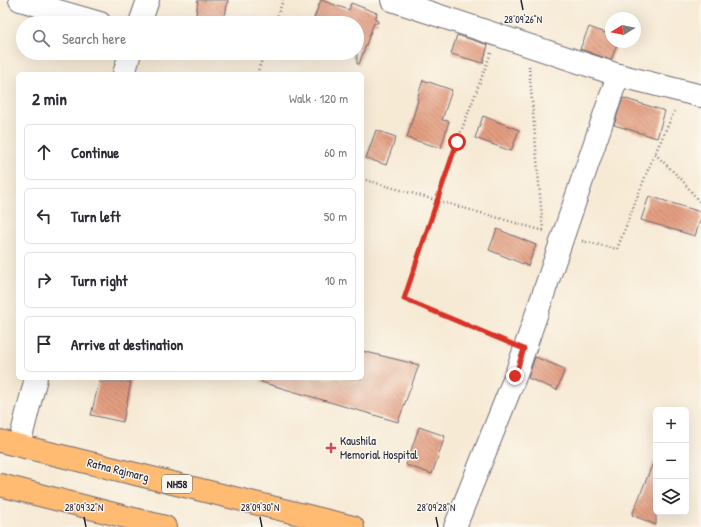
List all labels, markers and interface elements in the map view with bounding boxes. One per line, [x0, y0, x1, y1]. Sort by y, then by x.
north arrow [605, 12, 641, 48]
text: 28°09'26"N [504, 13, 542, 26]
search box [16, 16, 364, 60]
icon: search [30, 27, 52, 49]
text: Search here [62, 28, 126, 49]
text: 2 min [32, 87, 67, 110]
text: Walk · 120 m [289, 89, 348, 107]
route start [448, 133, 466, 151]
icon: ahead [33, 141, 55, 163]
text: Continue [71, 142, 119, 163]
text: 60 m [324, 143, 347, 161]
icon: left [33, 205, 55, 227]
text: Turn left [71, 206, 121, 227]
text: 50 m [324, 207, 347, 225]
icon: right [33, 269, 55, 291]
text: Turn right [71, 270, 127, 291]
text: 10 m [325, 271, 347, 289]
icon: arrive [33, 333, 55, 355]
text: Arrive at destination [71, 334, 183, 355]
route end [506, 367, 524, 385]
map controls [653, 407, 689, 515]
button: + [653, 407, 689, 443]
place label: Kaushila Memorial Hospital [340, 432, 419, 463]
marker: Kaushila Memorial Hospital [325, 442, 337, 454]
button: − [653, 443, 689, 479]
street label: Ratna Rajmarg [86, 454, 151, 485]
road number: NH58 [162, 475, 192, 493]
button: layers [653, 479, 689, 515]
text: 28°09'32"N [65, 501, 103, 514]
text: 28°09'30"N [241, 501, 279, 514]
text: 28°09'28"N [417, 501, 455, 514]

